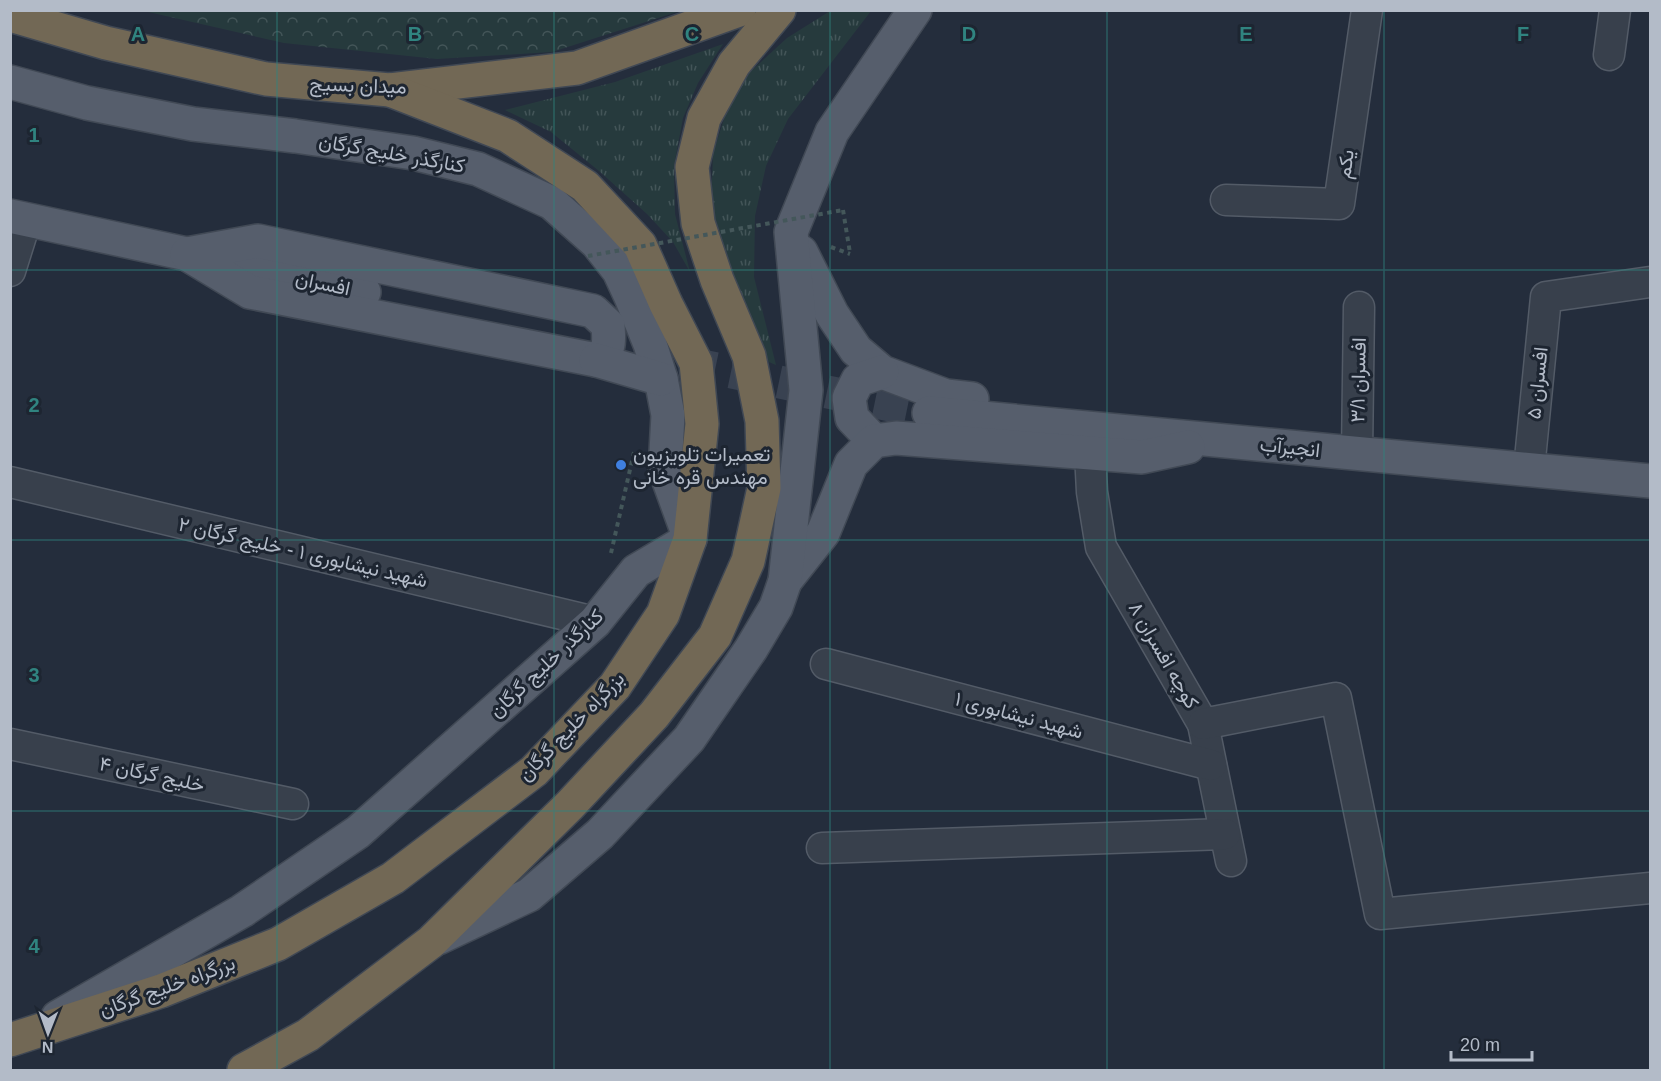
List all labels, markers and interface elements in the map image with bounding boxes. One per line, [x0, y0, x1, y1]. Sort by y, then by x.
text: A [131, 23, 145, 45]
text: B [408, 23, 422, 45]
text: C [685, 23, 699, 45]
text: D [962, 23, 976, 45]
text: E [1239, 23, 1253, 45]
text: F [1517, 23, 1529, 45]
street label: میدان بسیج [309, 72, 407, 101]
text: 1 [28, 124, 40, 146]
street label: کنارگذر خلیج گرگان [317, 129, 467, 180]
street label: یکم [1332, 148, 1360, 180]
street label: افسران [293, 267, 352, 301]
street label: افسران ۳/۱ [1346, 337, 1372, 423]
street label: افسران ۵ [1522, 346, 1554, 420]
text: 2 [28, 394, 40, 416]
street label: انجیرآب [1259, 433, 1321, 463]
place label: تعمیرات تلویزیون مهندس قره خانی [633, 443, 770, 490]
marker: تعمیرات تلویزیون مهندس قره خانی [614, 458, 628, 472]
street label: شهید نیشابوری ۱ - خلیج گرگان ۲ [176, 513, 430, 594]
street label: کوچه افسران ۸ [1122, 598, 1203, 714]
street label: کنارگذر خلیج گرگان [485, 605, 610, 724]
text: 3 [28, 664, 40, 686]
street label: بزرگراه خلیج گرگان [513, 667, 631, 787]
street label: شهید نیشابوری ۱ [952, 687, 1085, 745]
street label: خلیج گرگان ۴ [97, 752, 207, 799]
text: 4 [28, 935, 40, 957]
street label: بزرگراه خلیج گرگان [96, 951, 239, 1024]
north arrow [18, 1003, 78, 1063]
scale bar [1451, 1024, 1532, 1062]
text: 20 m [1460, 1035, 1500, 1055]
text: N [42, 1039, 54, 1056]

